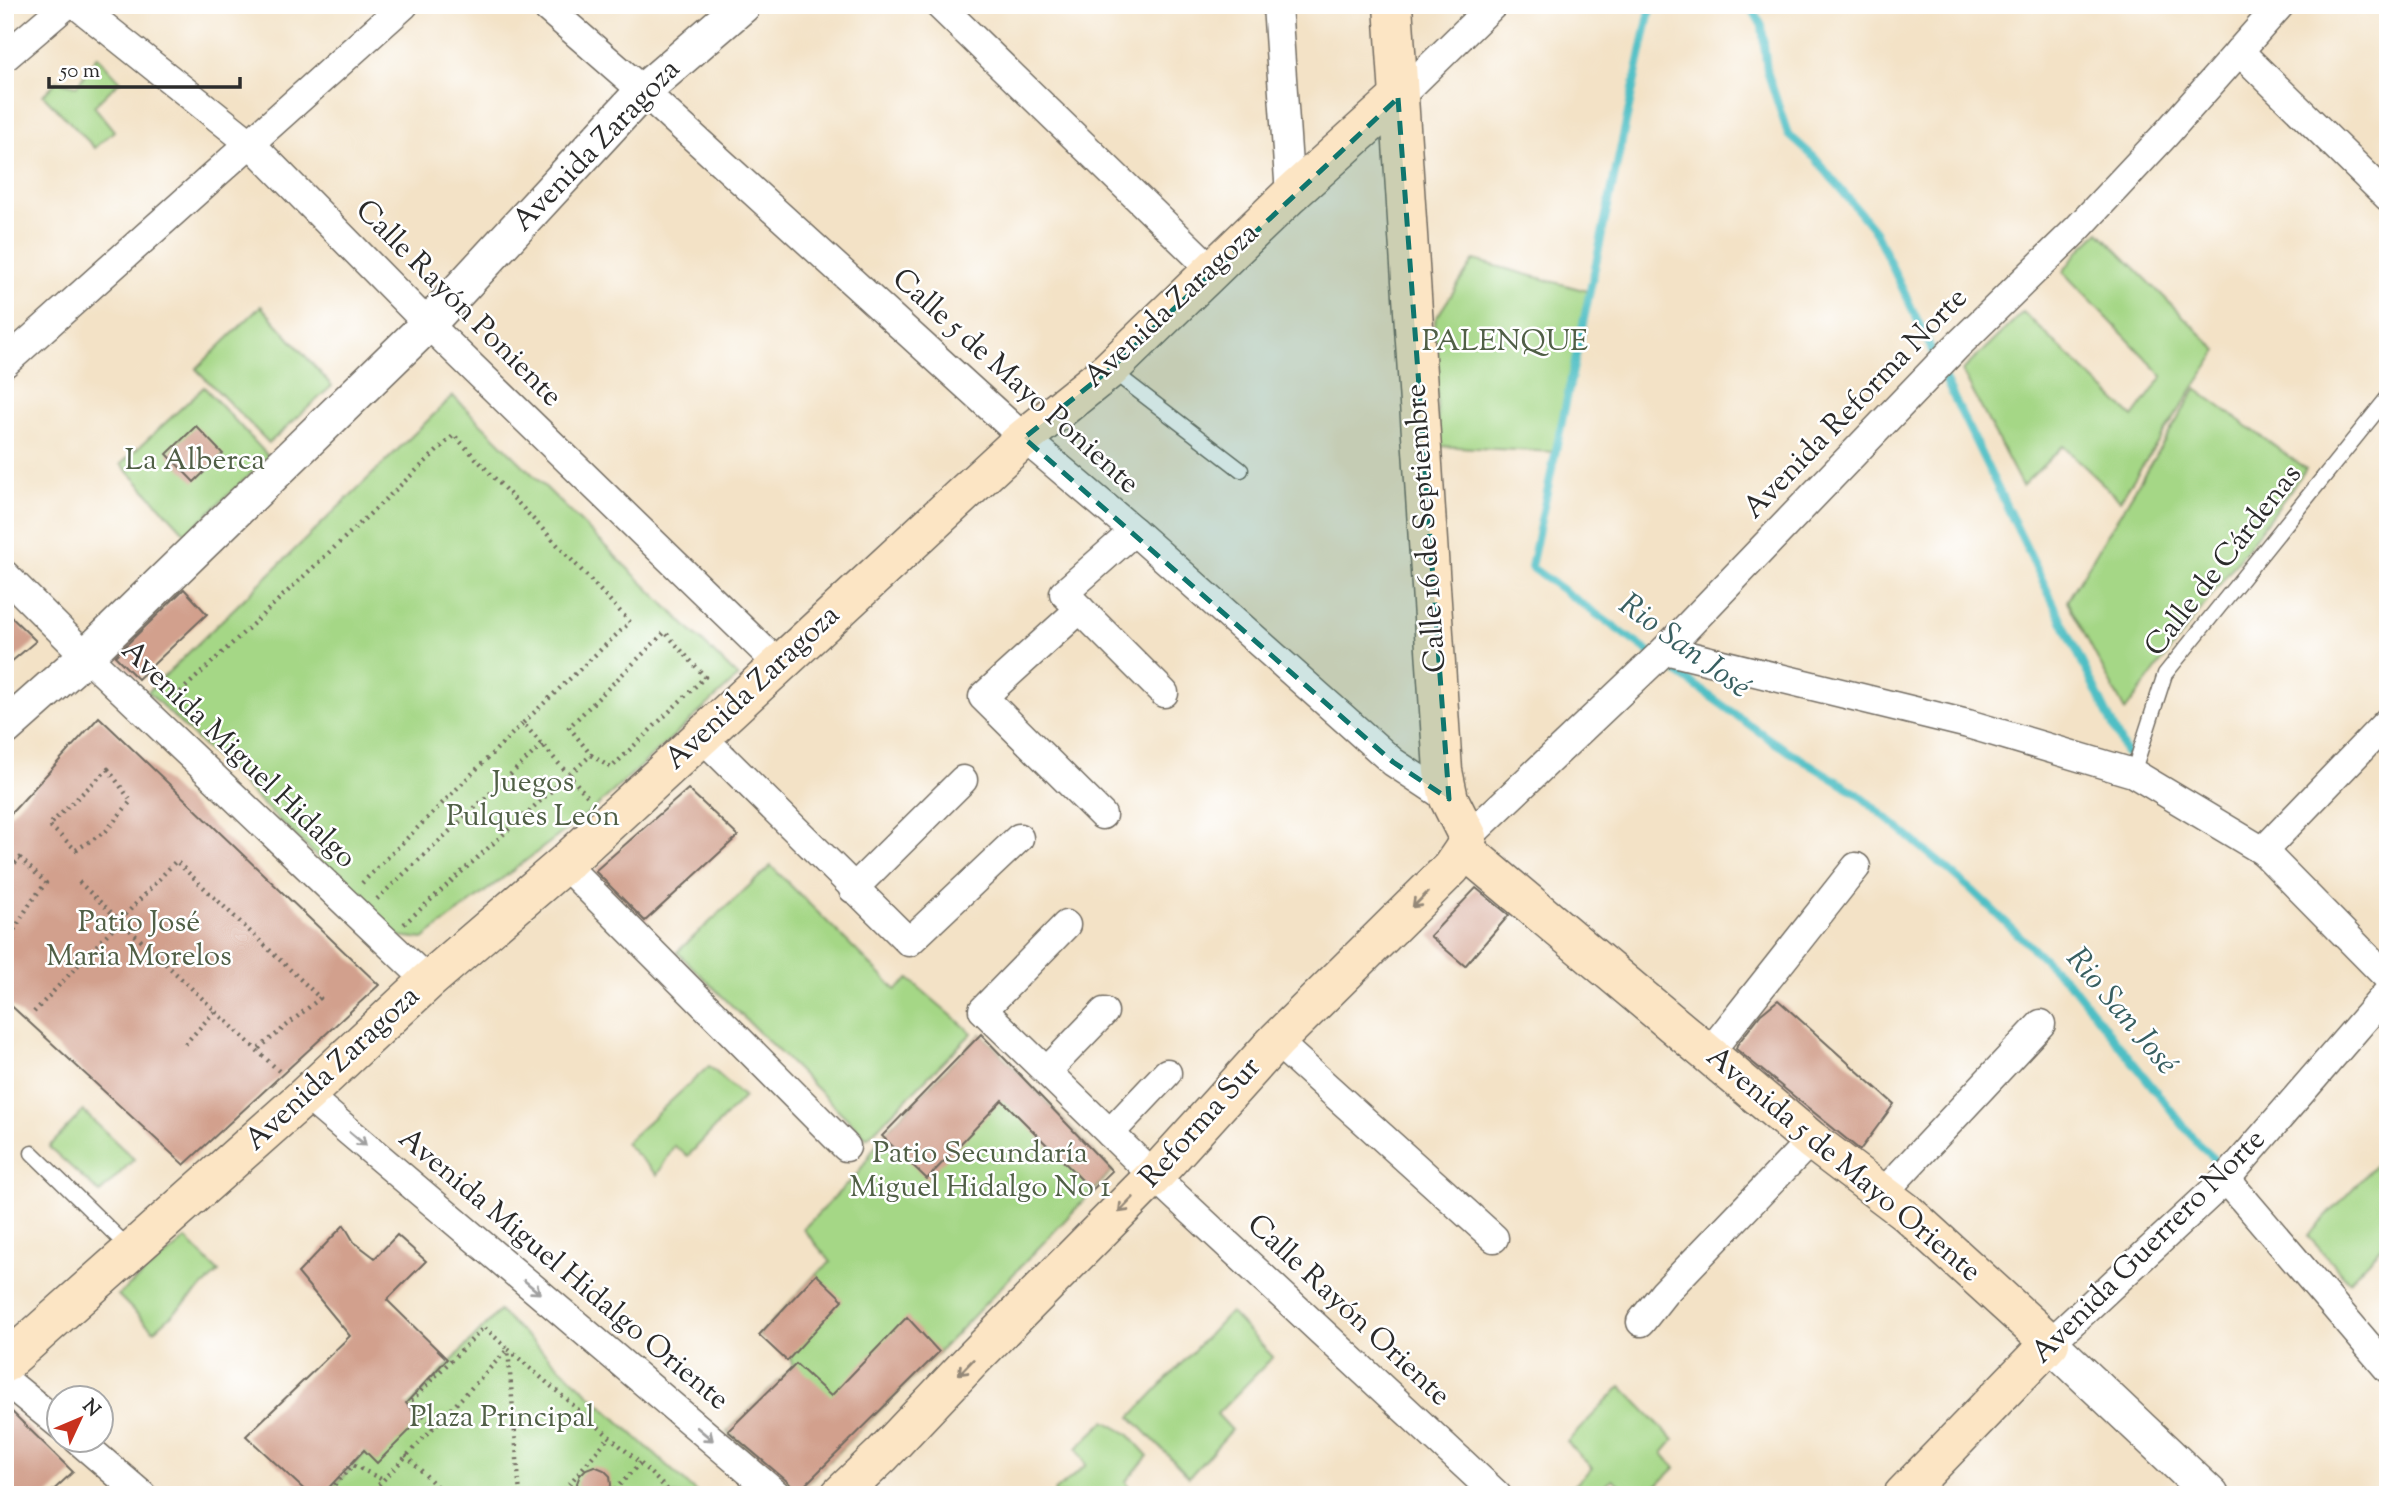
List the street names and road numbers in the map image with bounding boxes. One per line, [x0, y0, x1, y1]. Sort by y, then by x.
street label: Avenida Zaragoza [503, 50, 691, 242]
street label: Calle Rayón Poniente [344, 190, 572, 418]
street label: Avenida Zaragoza [1075, 213, 1269, 399]
street label: Calle 5 de Mayo Poniente [882, 259, 1148, 505]
street label: Avenida Reforma Norte [1734, 279, 1978, 529]
street label: Calle 16 de Septiembre [1395, 382, 1459, 674]
street label: Calle de Cárdenas [2135, 456, 2313, 666]
street label: Avenida Zaragoza [656, 595, 850, 781]
street label: Avenida Miguel Hidalgo [110, 631, 366, 879]
street label: Avenida Zaragoza [236, 976, 430, 1162]
street label: Avenida 5 de Mayo Oriente [1696, 1037, 1990, 1293]
street label: Reforma Sur [1130, 1048, 1272, 1198]
street label: Avenida Miguel Hidalgo Oriente [388, 1118, 738, 1422]
street label: Avenida Guerrero Norte [2022, 1120, 2276, 1374]
street label: Calle Rayón Oriente [1236, 1205, 1460, 1417]

